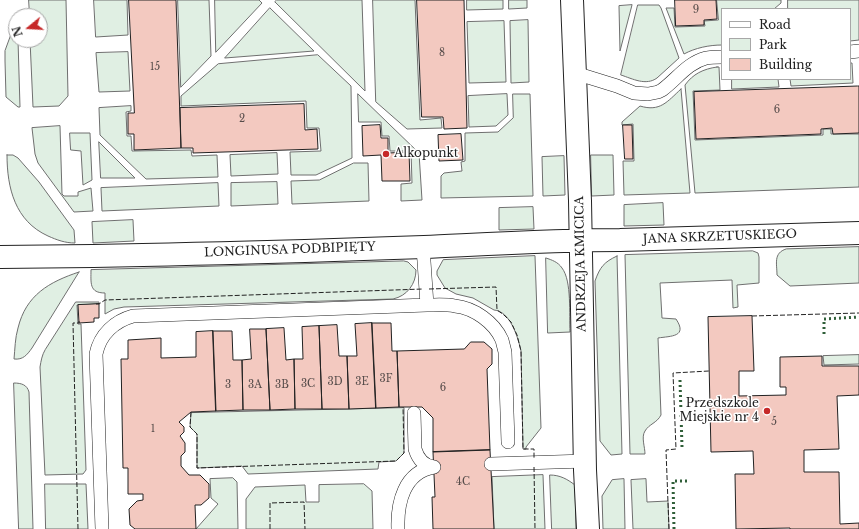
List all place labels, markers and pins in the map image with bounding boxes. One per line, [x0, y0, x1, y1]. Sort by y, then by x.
place label: Alkopunkt [394, 147, 458, 161]
marker: Alkopunkt [381, 149, 391, 159]
place label: Przedszkole Miejskie nr 4 [680, 397, 759, 425]
marker: Przedszkole Miejskie nr 4 [762, 406, 772, 416]

